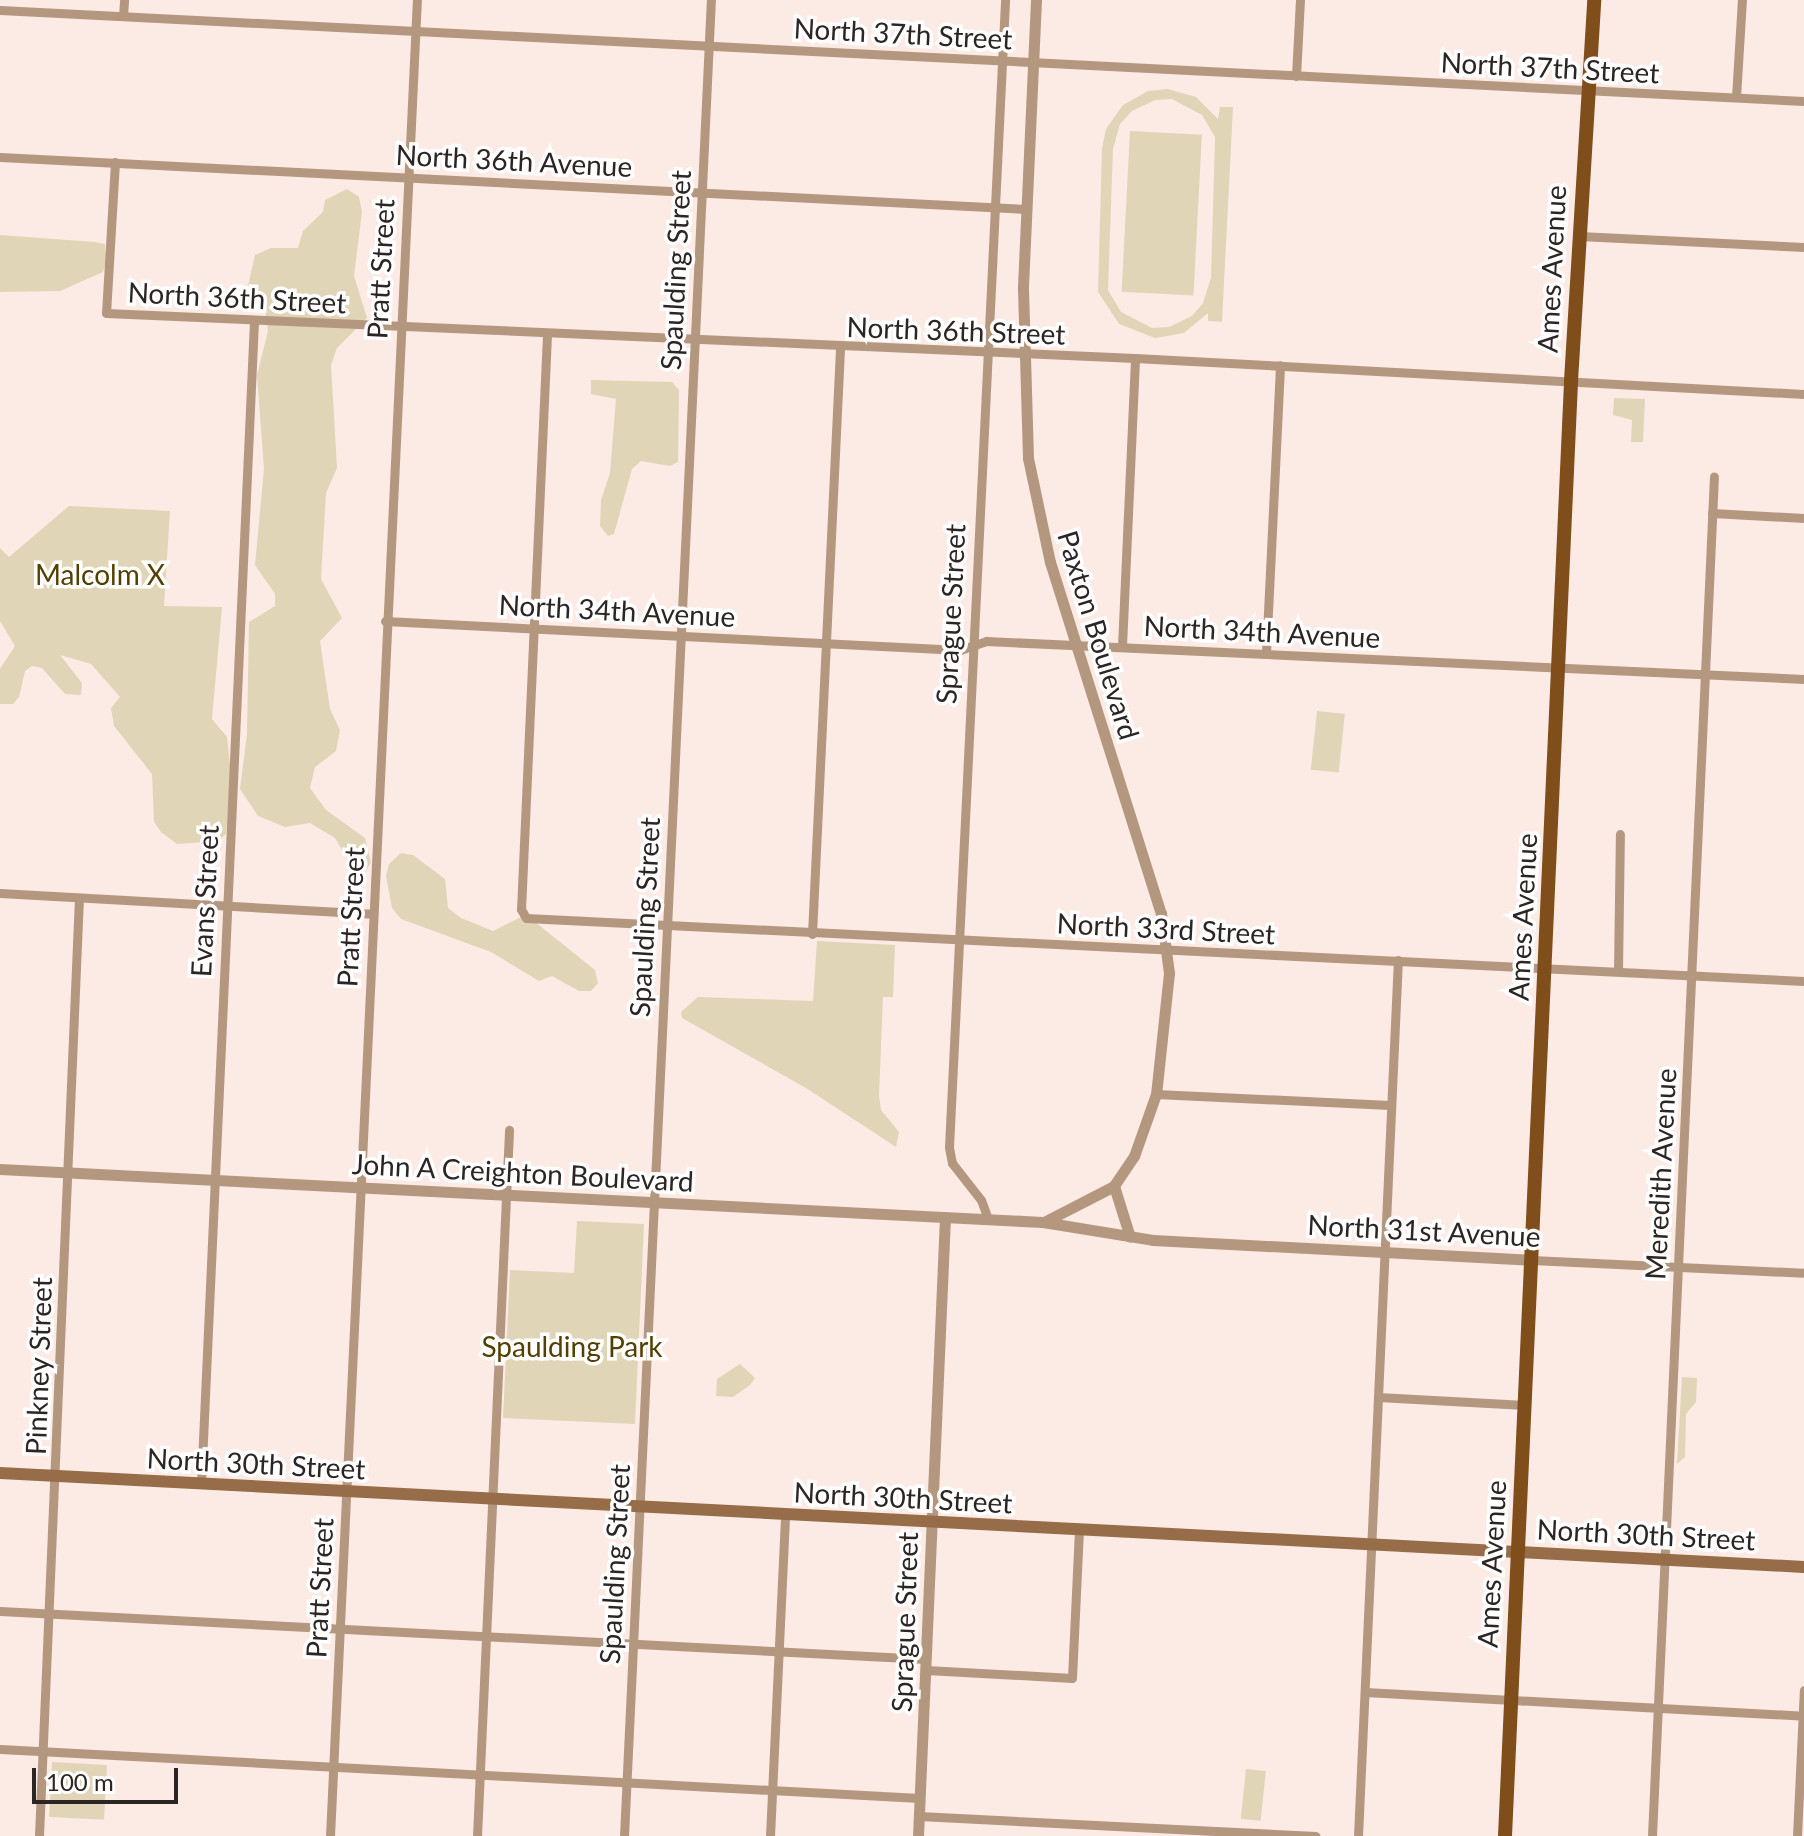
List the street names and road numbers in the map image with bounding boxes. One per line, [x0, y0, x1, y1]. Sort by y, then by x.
street label: North 37th Street [793, 10, 1013, 56]
street label: North 37th Street [1440, 44, 1660, 90]
street label: North 36th Avenue [394, 137, 634, 183]
street label: Spaulding Street [653, 169, 697, 371]
street label: Ames Avenue [1530, 184, 1572, 354]
street label: Pratt Street [360, 198, 400, 340]
street label: North 36th Street [127, 274, 347, 320]
street label: North 36th Street [846, 309, 1066, 351]
street label: Sprague Street [929, 523, 971, 705]
street label: Paxton Boulevard [1051, 526, 1147, 744]
street label: North 34th Avenue [497, 587, 737, 633]
street label: North 34th Avenue [1142, 608, 1382, 654]
street label: Spaulding Street [622, 816, 666, 1018]
street label: Evans Street [183, 824, 225, 978]
street label: Ames Avenue [1501, 832, 1543, 1002]
street label: Pratt Street [330, 846, 370, 988]
street label: North 33rd Street [1056, 906, 1276, 950]
street label: Meredith Avenue [1638, 1067, 1682, 1281]
street label: John A Creighton Boulevard [350, 1146, 696, 1198]
street label: North 31st Avenue [1306, 1207, 1542, 1253]
street label: Pinkney Street [18, 1276, 58, 1456]
street label: North 30th Street [146, 1440, 366, 1486]
street label: Spaulding Street [592, 1463, 636, 1665]
street label: North 30th Street [793, 1474, 1013, 1520]
street label: Ames Avenue [1470, 1479, 1512, 1649]
street label: North 30th Street [1536, 1511, 1756, 1557]
street label: Pratt Street [299, 1517, 339, 1659]
street label: Sprague Street [884, 1531, 924, 1713]

